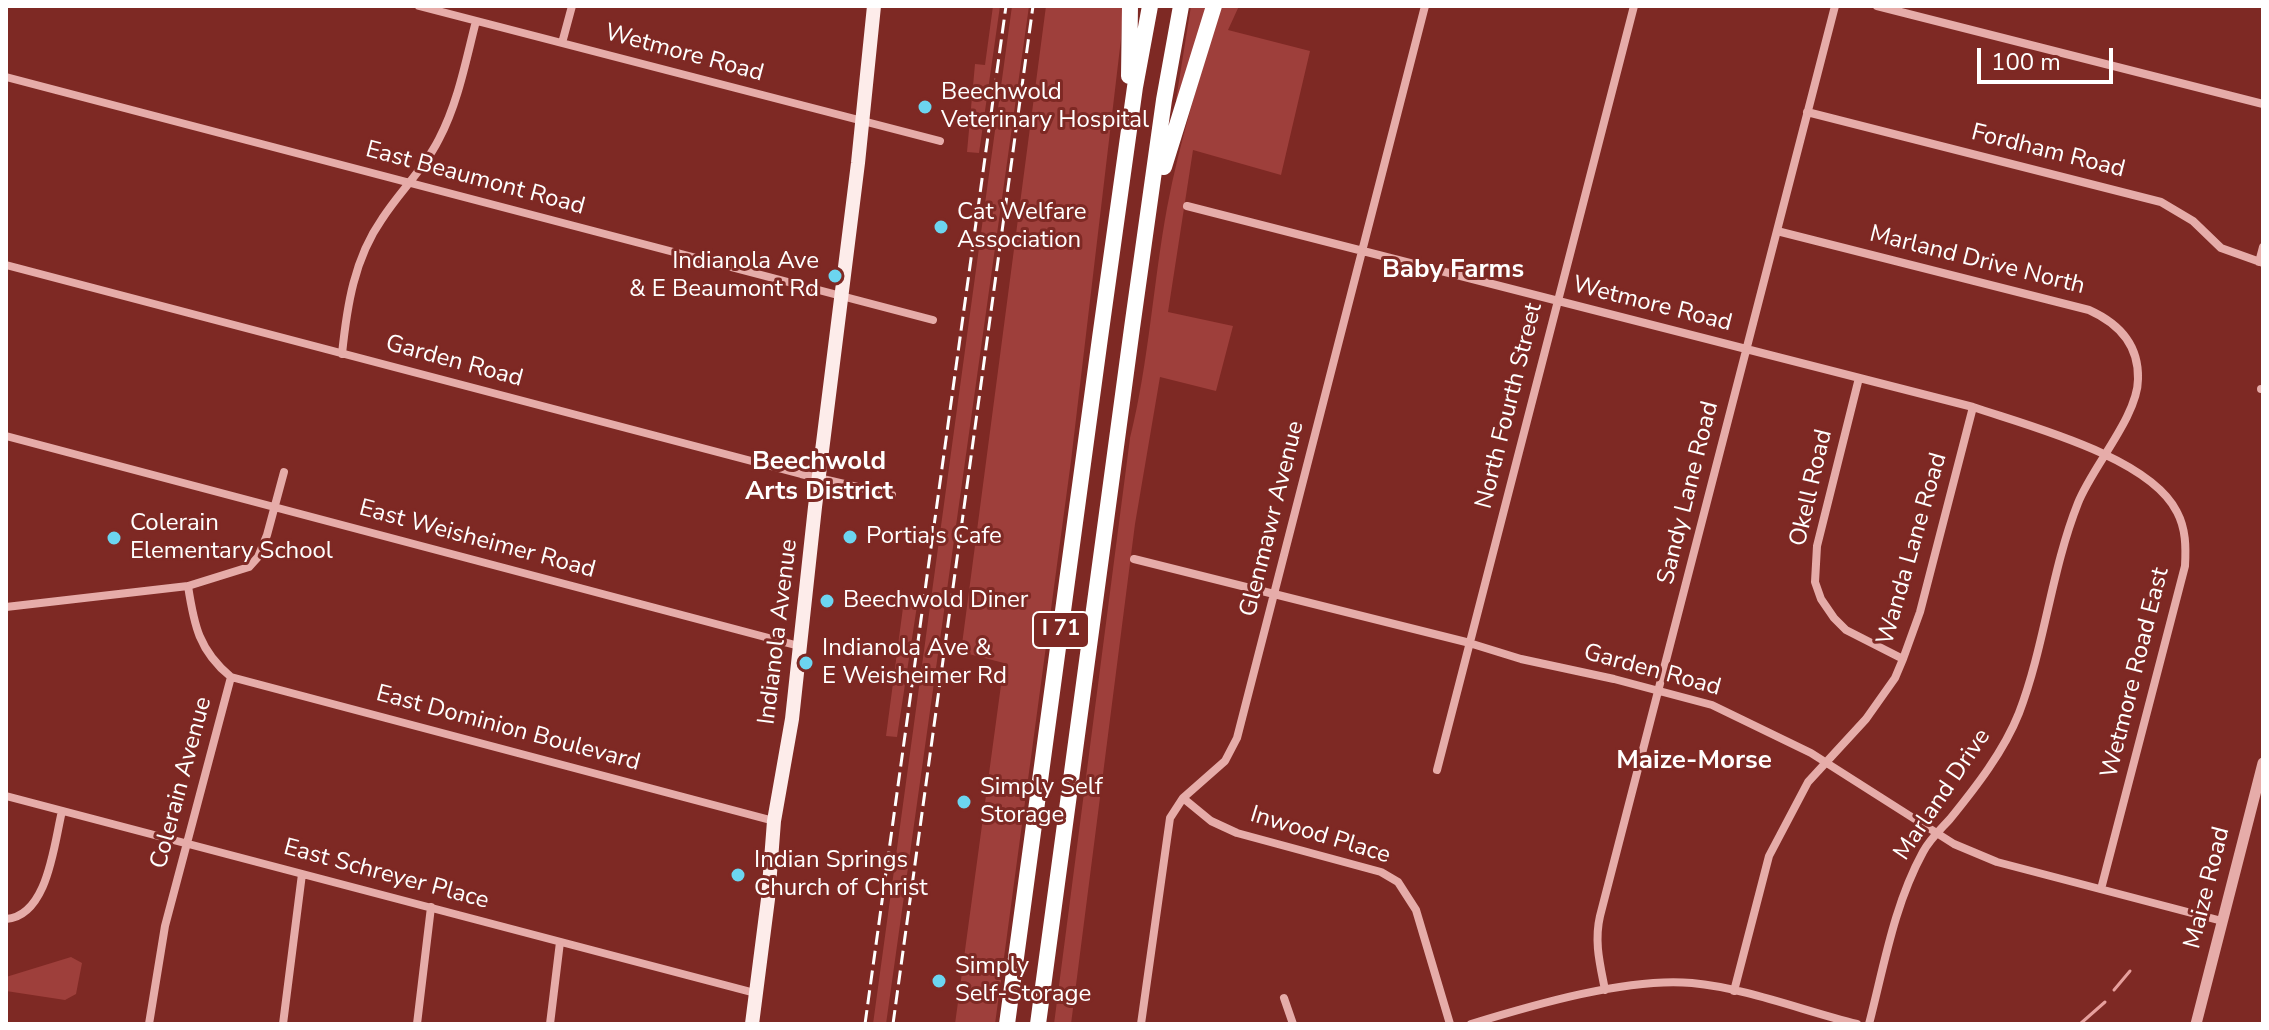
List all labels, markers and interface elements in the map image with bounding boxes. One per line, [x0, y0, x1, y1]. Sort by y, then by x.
street label: Wetmore Road [601, 19, 767, 89]
scale bar [1981, 32, 2117, 82]
text: 100 m [1991, 46, 2061, 78]
place label: Beechwold Veterinary Hospital [941, 79, 1149, 135]
marker: Beechwold Veterinary Hospital [916, 98, 934, 116]
street label: Fordham Road [1968, 119, 2128, 185]
street label: East Beaumont Road [362, 136, 588, 222]
place label: Cat Welfare Association [957, 199, 1087, 255]
marker: Cat Welfare Association [932, 218, 950, 236]
street label: Marland Drive North [1866, 220, 2088, 302]
place label: Indianola Ave & E Beaumont Rd [629, 248, 819, 304]
district label: Baby Farms [1382, 255, 1524, 287]
marker: Indianola Ave & E Beaumont Rd [826, 267, 844, 285]
street label: Wetmore Road [1569, 271, 1735, 339]
street label: North Fourth Street [1471, 300, 1549, 512]
street label: Garden Road [382, 330, 526, 394]
street label: Sandy Lane Road [1652, 398, 1726, 588]
street label: Glenmawr Avenue [1235, 418, 1311, 620]
street label: Okell Road [1785, 427, 1839, 549]
district label: Beechwold Arts District [745, 447, 893, 508]
street label: Wanda Lane Road [1872, 450, 1954, 648]
street label: East Weisheimer Road [356, 495, 598, 585]
place label: Colerain Elementary School [130, 510, 333, 566]
place label: Portia's Cafe [866, 523, 1002, 551]
marker: Portia's Cafe [841, 528, 859, 546]
marker: Colerain Elementary School [105, 529, 123, 547]
street label: Indianola Avenue [753, 538, 805, 726]
street label: Wetmore Road East [2096, 565, 2176, 781]
place label: Beechwold Diner [843, 587, 1028, 615]
marker: Beechwold Diner [818, 592, 836, 610]
road number: I 71 [1033, 612, 1089, 648]
place label: Indianola Ave & E Weisheimer Rd [822, 635, 1007, 691]
street label: Garden Road [1580, 639, 1724, 703]
marker: Indianola Ave & E Weisheimer Rd [797, 654, 815, 672]
street label: East Dominion Boulevard [373, 680, 643, 778]
street label: Colerain Avenue [145, 694, 219, 872]
street label: Marland Drive [1888, 724, 1998, 866]
district label: Maize-Morse [1616, 746, 1772, 778]
place label: Simply Self Storage [980, 774, 1103, 830]
marker: Simply Self Storage [955, 793, 973, 811]
street label: Inwood Place [1246, 801, 1394, 871]
street label: Maize Road [2179, 824, 2237, 952]
street label: East Schreyer Place [280, 834, 492, 916]
place label: Indian Springs Church of Christ [754, 847, 928, 903]
marker: Indian Springs Church of Christ [729, 866, 747, 884]
place label: Simply Self-Storage [955, 953, 1091, 1009]
marker: Simply Self-Storage [930, 972, 948, 990]

